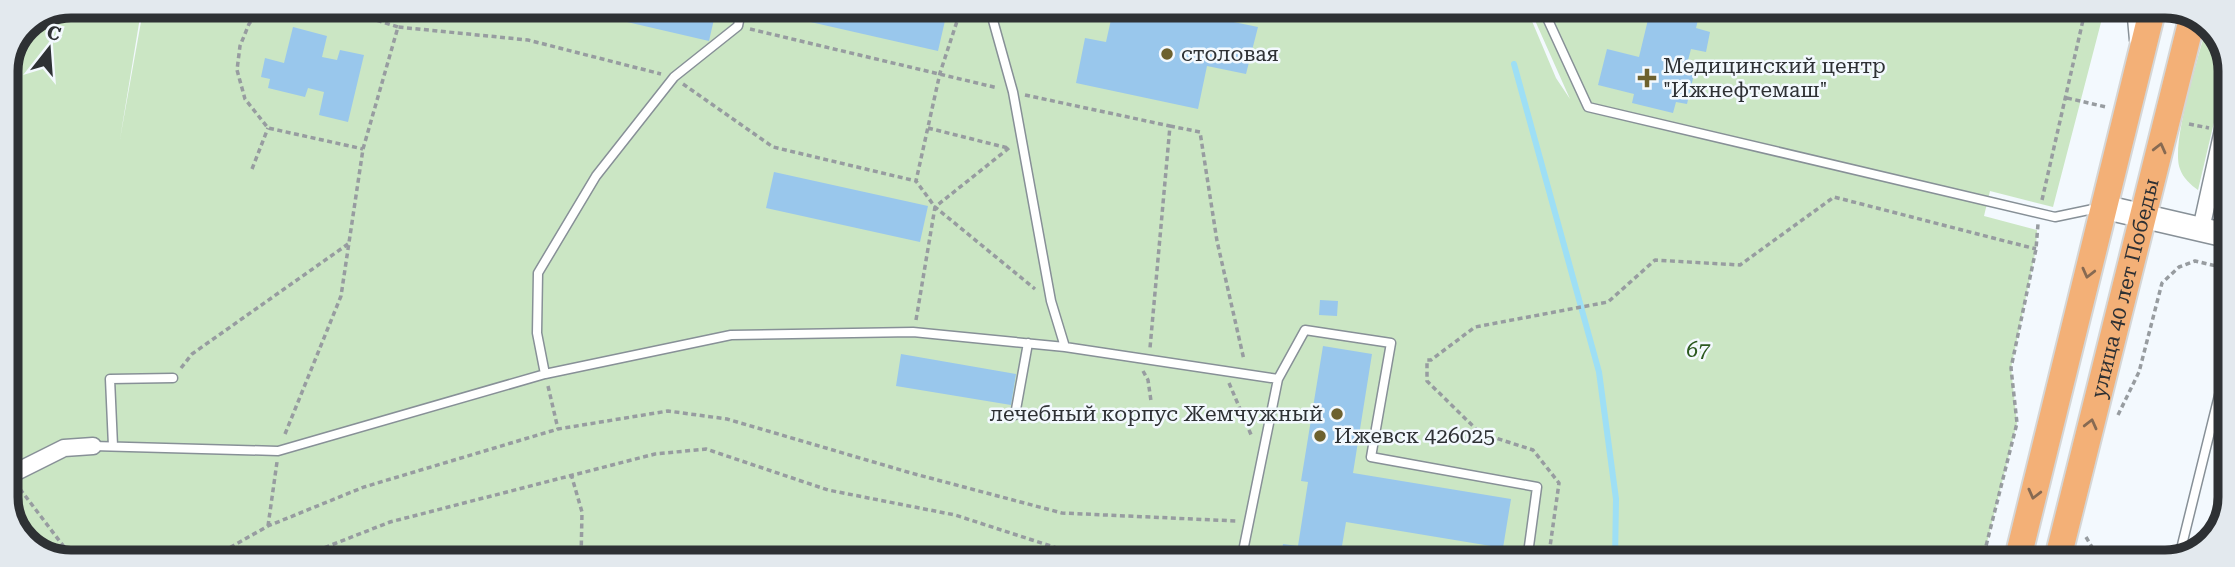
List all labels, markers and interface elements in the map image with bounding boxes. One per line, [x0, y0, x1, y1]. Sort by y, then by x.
north arrow [14, 14, 84, 84]
text: С [44, 20, 64, 46]
place label: столовая [1181, 42, 1279, 66]
marker: столовая [1159, 46, 1175, 62]
place label: Медицинский центр "Ижнефтемаш" [1663, 54, 1886, 102]
marker: Медицинский центр "Ижнефтемаш" [1637, 68, 1657, 88]
one-way arrow [2151, 142, 2166, 154]
street label: улица 40 лет Победы [2086, 176, 2164, 401]
one-way arrow [2082, 267, 2096, 279]
park label: 67 [1686, 338, 1711, 362]
place label: лечебный корпус Жемчужный [989, 402, 1323, 426]
marker: лечебный корпус Жемчужный [1329, 406, 1345, 422]
one-way arrow [2083, 418, 2097, 430]
place label: Ижевск 426025 [1334, 424, 1495, 448]
marker: Ижевск 426025 [1312, 428, 1328, 444]
one-way arrow [2028, 488, 2042, 500]

